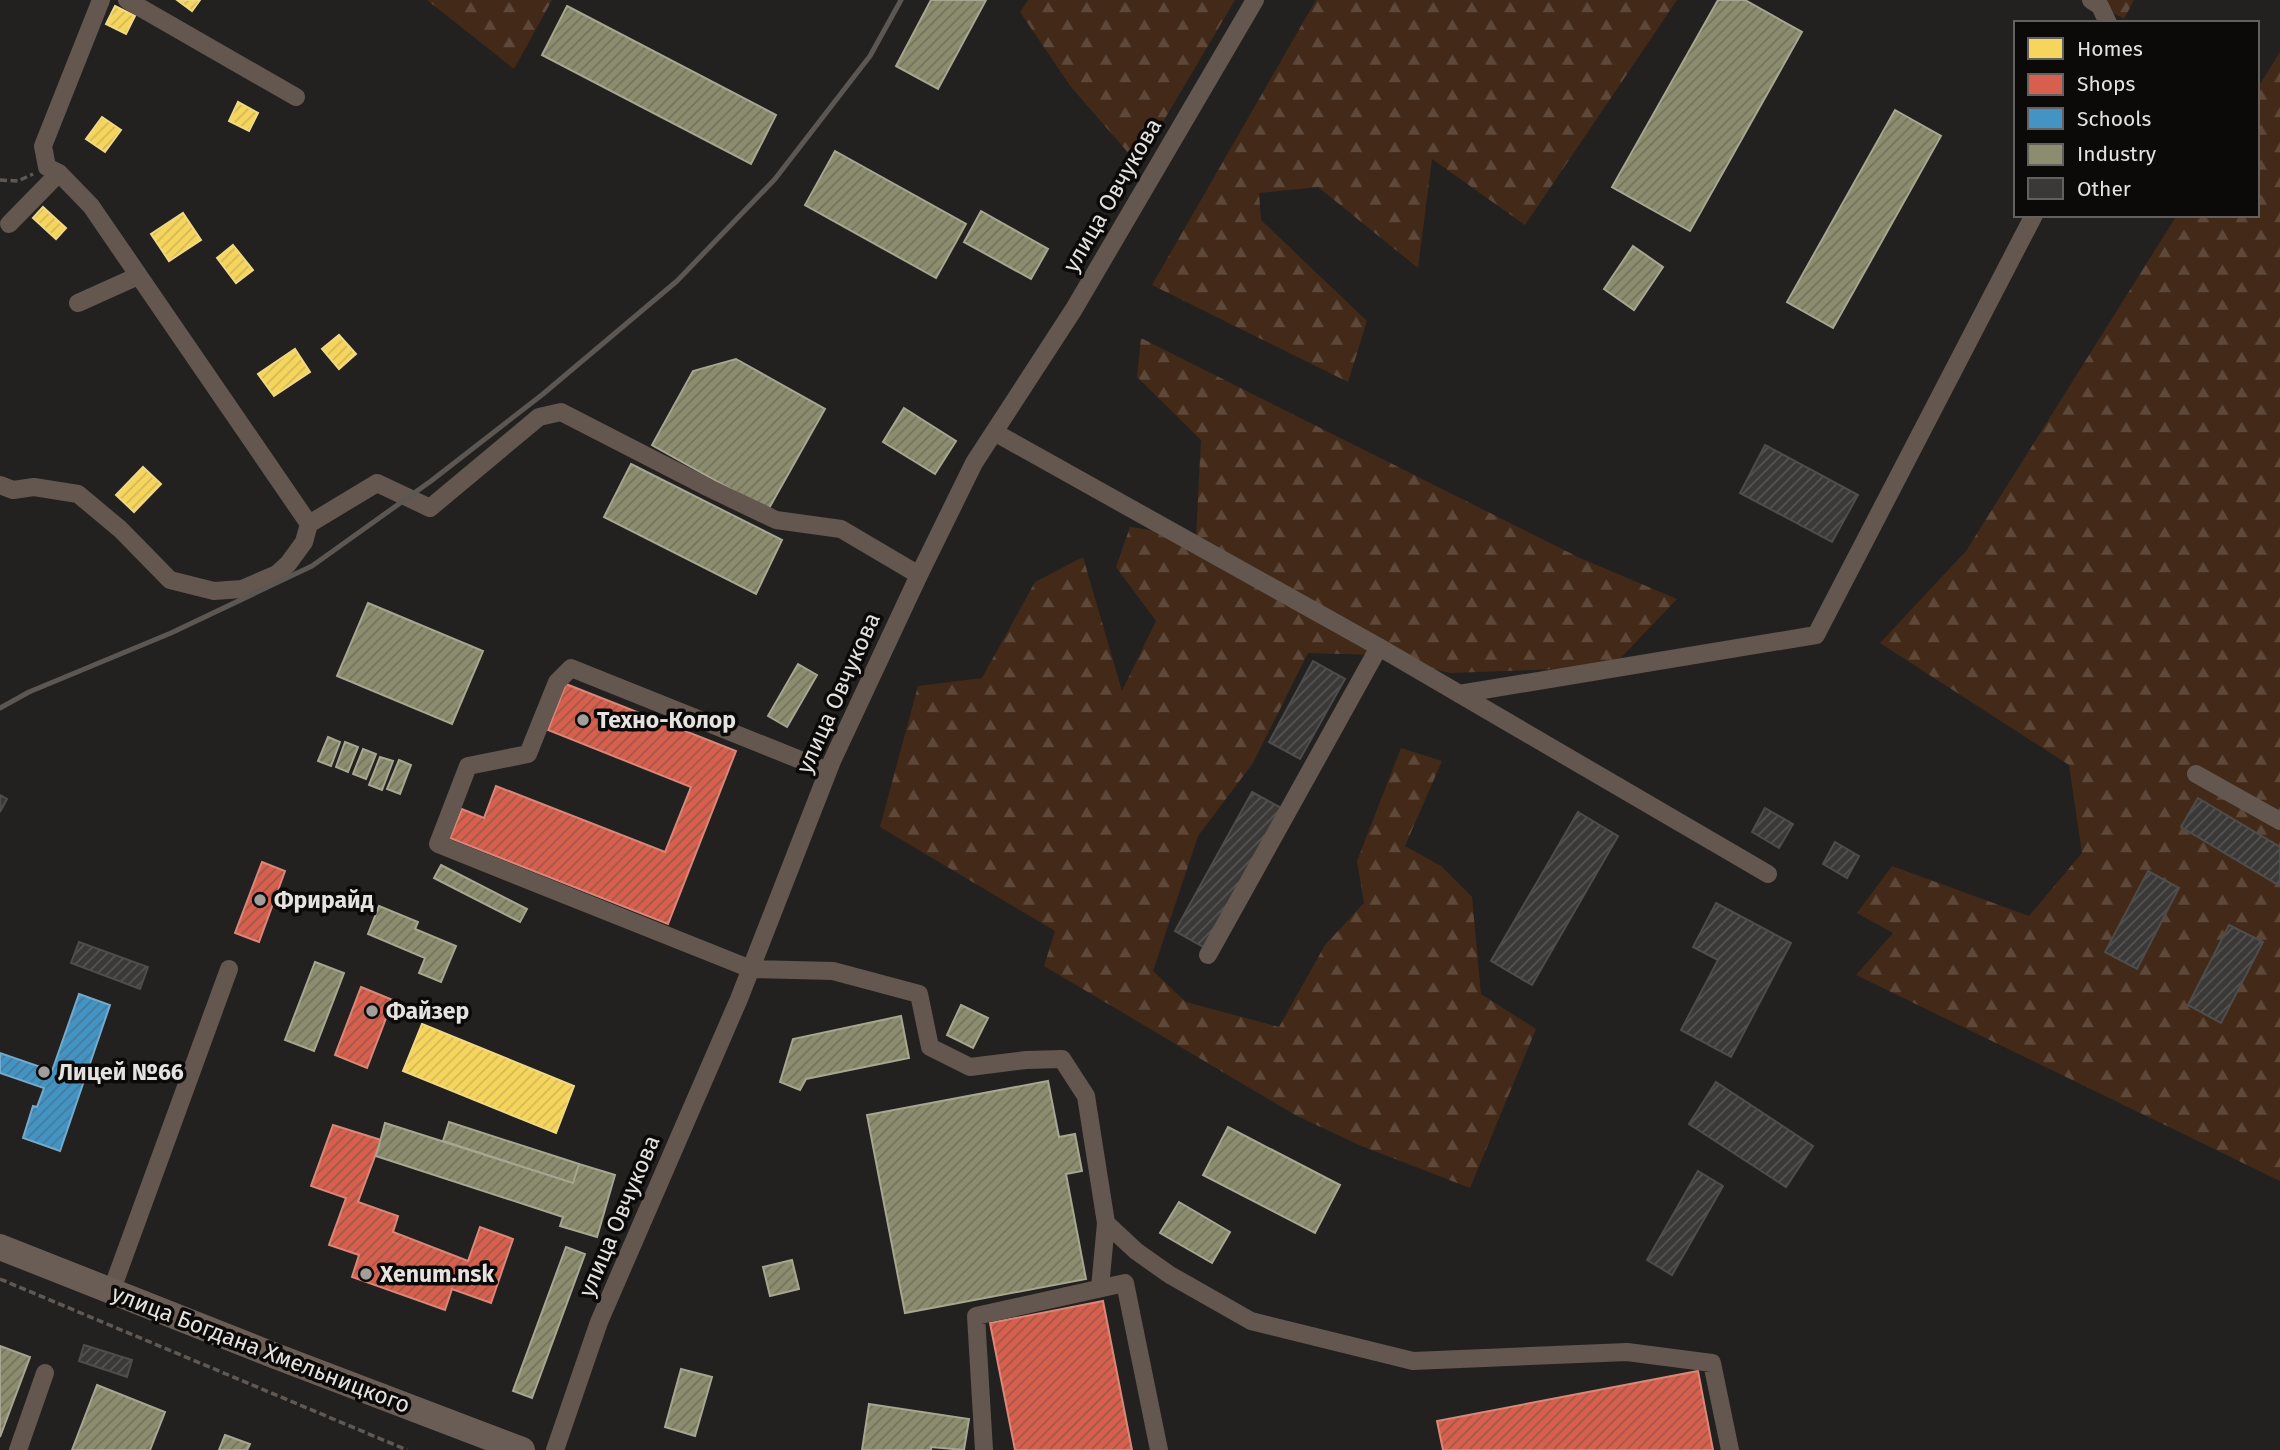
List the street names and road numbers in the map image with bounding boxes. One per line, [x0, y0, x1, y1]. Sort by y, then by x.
street label: улица Овчукова [1057, 113, 1167, 277]
street label: улица Овчукова [790, 608, 886, 778]
street label: улица Овчукова [572, 1131, 666, 1301]
street label: улица Богдана Хмельницкого [108, 1279, 414, 1419]

